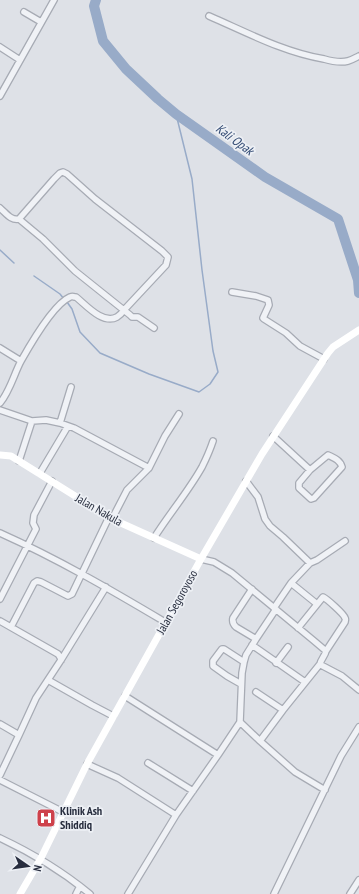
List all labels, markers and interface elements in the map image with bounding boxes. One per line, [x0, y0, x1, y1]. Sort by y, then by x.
water label: Kali Opak [212, 120, 259, 160]
street label: Jalan Nakula [72, 490, 126, 529]
street label: Jalan Segoroyoso [152, 567, 200, 637]
place label: Klinik Ash Shiddiq [60, 803, 102, 832]
hospital icon: Klinik Ash Shiddiq [35, 807, 57, 829]
north arrow [8, 846, 48, 886]
text: N [30, 864, 45, 873]

